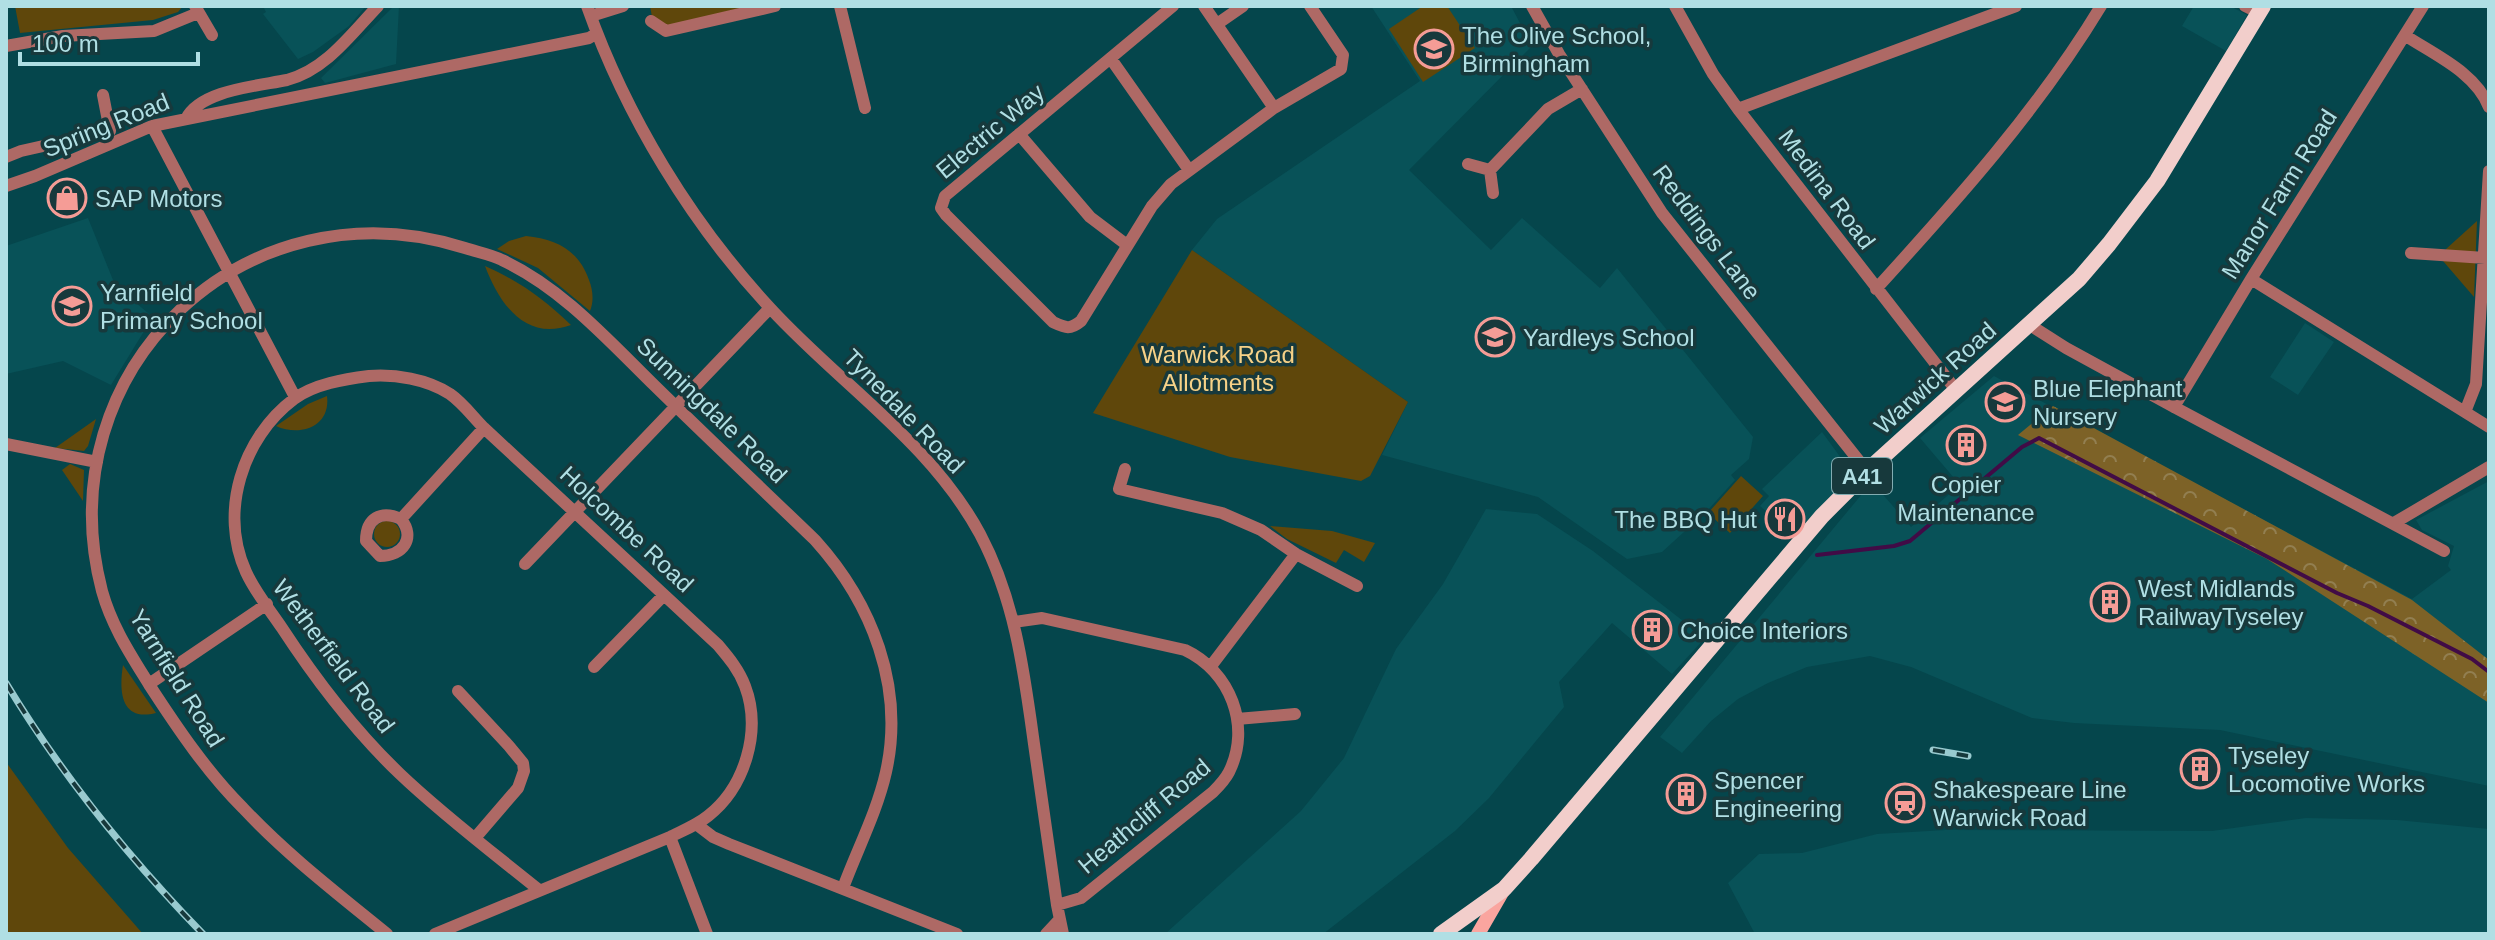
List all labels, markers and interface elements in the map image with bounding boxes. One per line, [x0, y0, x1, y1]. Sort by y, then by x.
scale bar [20, 16, 198, 66]
place label: The Olive School, Birmingham [1462, 22, 1651, 77]
school or university icon: The Olive School, Birmingham [1413, 28, 1455, 70]
text: 100 m [32, 30, 99, 57]
street label: Electric Way [931, 78, 1049, 184]
street label: Spring Road [39, 87, 173, 163]
street label: Manor Farm Road [2216, 104, 2342, 284]
street label: Medina Road [1773, 124, 1881, 254]
street label: Reddings Lane [1648, 159, 1766, 305]
shop icon: SAP Motors [46, 177, 88, 219]
place label: SAP Motors [95, 185, 223, 212]
place label: Yarnfield Primary School [100, 279, 263, 334]
school or university icon: Yarnfield Primary School [51, 285, 93, 327]
school or university icon: Yardleys School [1474, 316, 1516, 358]
street label: Warwick Road [1869, 317, 2001, 439]
place label: Yardleys School [1523, 324, 1695, 351]
street label: Sunningdale Road [632, 332, 792, 488]
park label: Warwick Road Allotments [1141, 341, 1295, 396]
street label: Tynedale Road [838, 344, 970, 478]
place label: Blue Elephant Nursery [2033, 375, 2183, 430]
school or university icon: Blue Elephant Nursery [1984, 381, 2026, 423]
building icon: Copier Maintenance [1945, 424, 1987, 466]
road number: A41 [1832, 458, 1892, 494]
street label: Holcombe Road [555, 460, 699, 598]
place label: Copier Maintenance [1897, 471, 2035, 526]
restaurant icon: The BBQ Hut [1764, 498, 1806, 540]
place label: The BBQ Hut [1614, 506, 1757, 533]
street label: Wetherfield Road [268, 574, 400, 738]
place label: West Midlands RailwayTyseley [2138, 575, 2303, 630]
building icon: West Midlands RailwayTyseley [2089, 581, 2131, 623]
street label: Yarnfield Road [124, 604, 230, 752]
building icon: Choice Interiors [1631, 609, 1673, 651]
place label: Choice Interiors [1680, 617, 1848, 644]
place label: Tyseley Locomotive Works [2228, 742, 2425, 797]
building icon: Tyseley Locomotive Works [2179, 748, 2221, 790]
street label: Heathcliff Road [1073, 753, 1215, 879]
place label: Spencer Engineering [1714, 767, 1842, 822]
building icon: Spencer Engineering [1665, 773, 1707, 815]
place label: Shakespeare Line Warwick Road [1933, 776, 2126, 831]
station icon: Shakespeare Line Warwick Road [1884, 782, 1926, 824]

